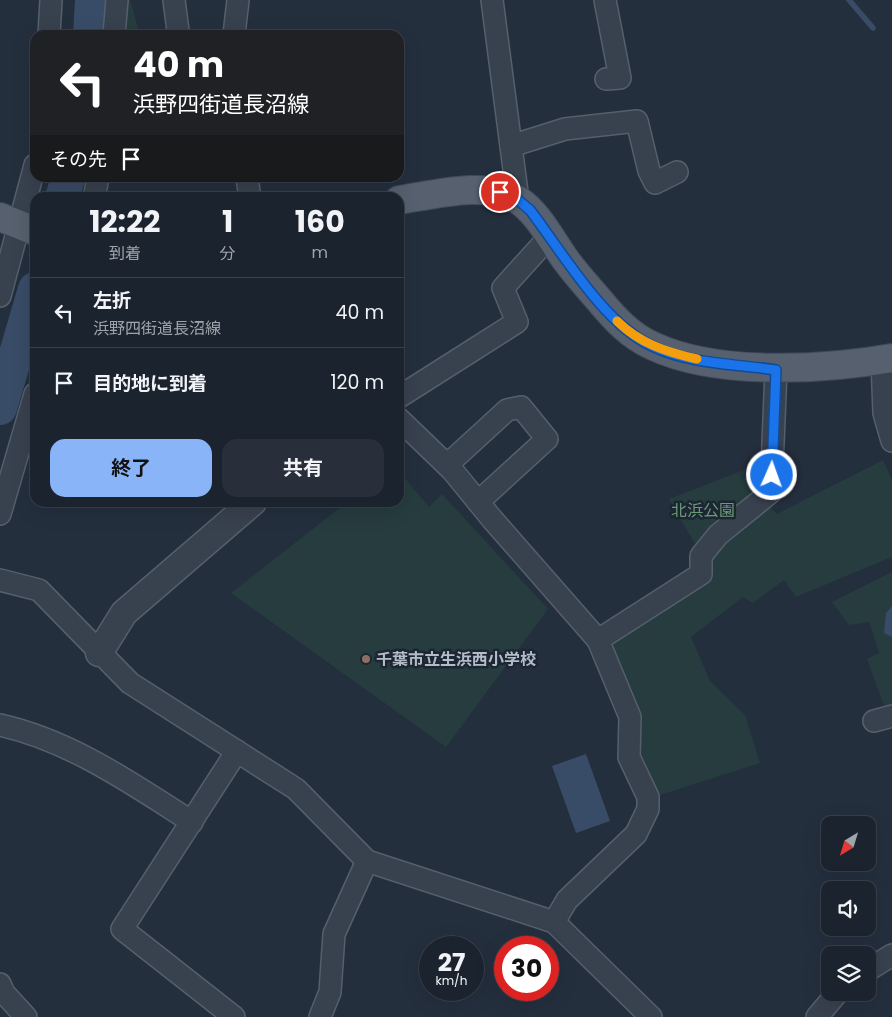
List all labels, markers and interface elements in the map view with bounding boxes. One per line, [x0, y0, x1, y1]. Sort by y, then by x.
text: 40 m [133, 40, 224, 89]
icon: left [50, 50, 115, 115]
text: 浜野四街道長沼線 [133, 89, 309, 120]
icon: arrive [117, 145, 145, 173]
text: その先 [50, 146, 107, 173]
pin [479, 171, 521, 213]
icon: arrive [486, 178, 514, 206]
text: 12:22 [89, 200, 160, 243]
text: 1 [222, 200, 233, 243]
text: 160 [295, 200, 345, 243]
text: m [312, 241, 328, 264]
text: 到着 [109, 242, 141, 265]
text: 分 [220, 242, 236, 265]
text: 左折 [93, 287, 131, 314]
icon: left [50, 299, 78, 327]
text: 40 m [335, 299, 384, 326]
text: 浜野四街道長沼線 [93, 317, 221, 340]
icon: arrive [50, 369, 78, 397]
text: 120 m [330, 369, 384, 396]
text: 目的地に到着 [93, 370, 207, 397]
button: 終了 [50, 439, 212, 497]
button: 共有 [222, 439, 384, 497]
position arrow [745, 448, 797, 500]
park label: 北浜公園 [671, 499, 735, 522]
place label: 千葉市立生浜西小学校 [376, 648, 536, 671]
marker: 千葉市立生浜西小学校 [360, 653, 372, 665]
north arrow [821, 816, 876, 871]
map controls [821, 816, 876, 1001]
button: sound [821, 881, 876, 936]
speed limit sign: 30 [494, 936, 559, 1001]
text: 27 [438, 945, 465, 980]
button: layers [821, 946, 876, 1001]
text: km/h [436, 972, 467, 989]

